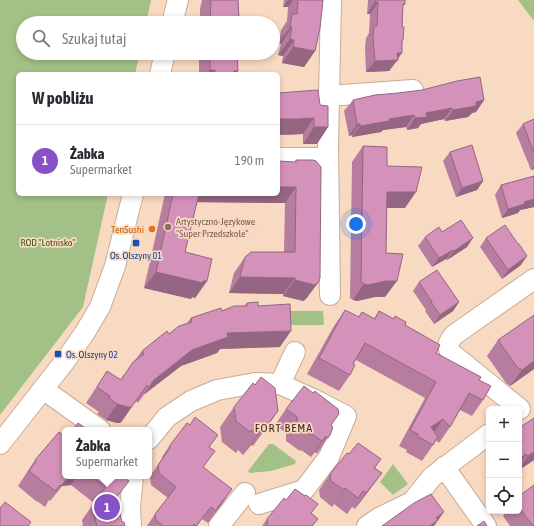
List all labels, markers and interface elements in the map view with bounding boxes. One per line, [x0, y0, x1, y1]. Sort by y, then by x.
search box [16, 16, 280, 60]
icon: search [30, 27, 52, 49]
text: Szukaj tutaj [62, 30, 126, 47]
text: W pobliżu [32, 88, 94, 108]
text: Żabka [70, 145, 104, 162]
text: 1 [42, 153, 48, 168]
text: 190 m [235, 153, 264, 168]
text: Supermarket [70, 162, 132, 177]
your location [346, 214, 366, 234]
place label: Artystyczno-Językowe "Super Przedszkole" [176, 216, 256, 239]
marker: Artystyczno-Językowe "Super Przedszkole" [163, 222, 173, 232]
place label: TenSushi [111, 224, 144, 235]
marker: TenSushi [147, 224, 157, 234]
park label: ROD "Lotnisko" [21, 237, 75, 248]
marker: Os. Olszyny 01 [131, 238, 141, 248]
place label: Os. Olszyny 01 [110, 250, 162, 261]
marker: Os. Olszyny 02 [53, 349, 63, 359]
place label: Os. Olszyny 02 [66, 349, 118, 360]
map controls [486, 406, 522, 514]
button: + [486, 406, 522, 442]
district label: FORT BEMA [255, 421, 313, 435]
popup [62, 427, 152, 479]
text: Żabka [76, 437, 110, 454]
button: − [486, 442, 522, 478]
text: Supermarket [76, 454, 138, 469]
button: locate [486, 478, 522, 514]
pin: 1 [94, 492, 120, 522]

